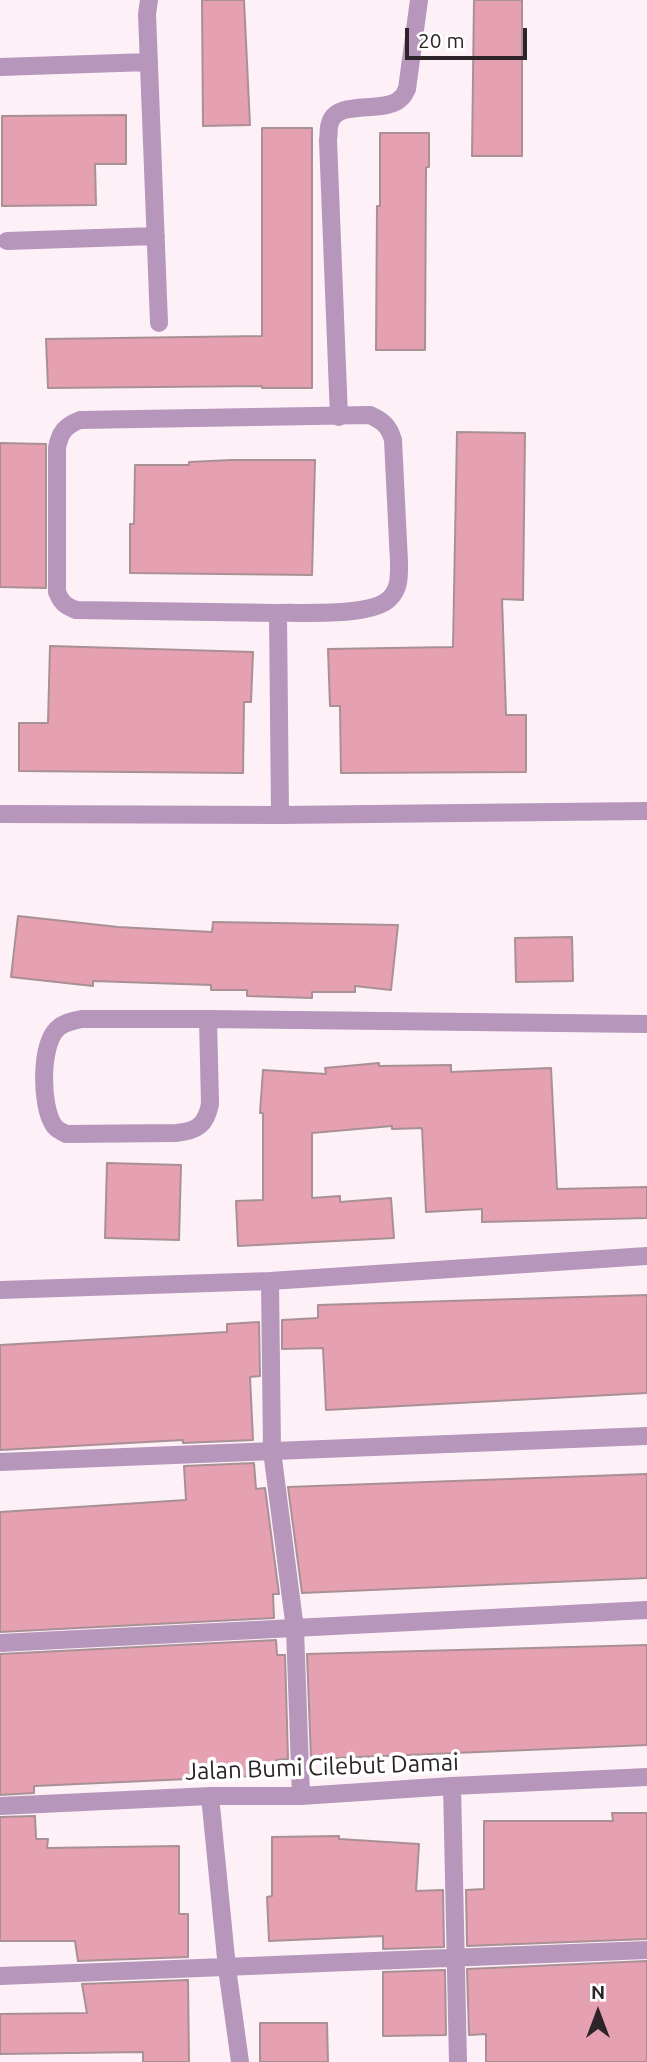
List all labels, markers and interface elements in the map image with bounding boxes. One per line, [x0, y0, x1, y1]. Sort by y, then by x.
scale bar [409, 14, 532, 58]
text: 20 m [418, 28, 465, 52]
street label: Jalan Bumi Cilebut Damai [185, 1748, 459, 1786]
north arrow [563, 1978, 633, 2048]
text: N [591, 1981, 605, 2003]

